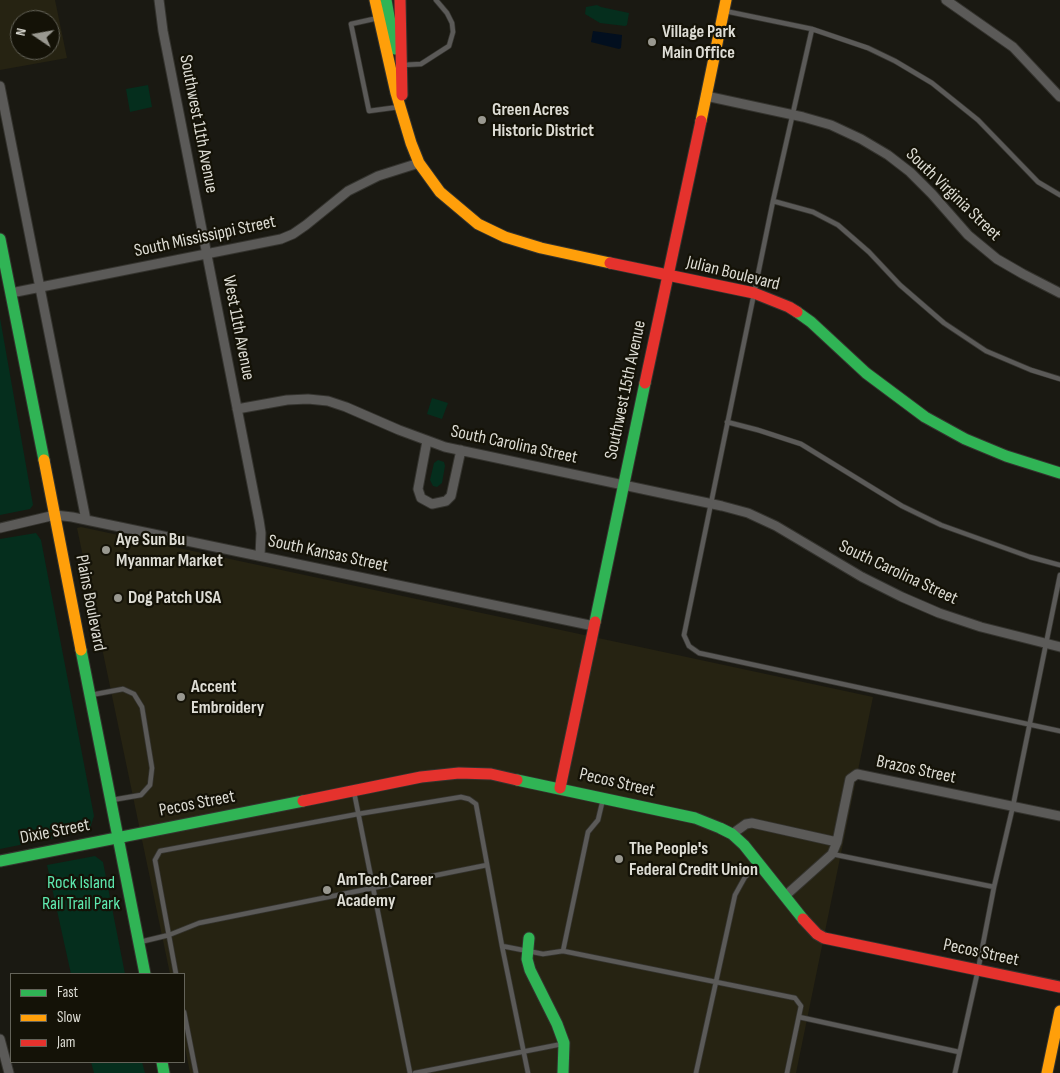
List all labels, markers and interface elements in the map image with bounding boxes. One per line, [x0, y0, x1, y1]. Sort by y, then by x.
north arrow [10, 10, 60, 60]
place label: Village Park Main Office [662, 21, 736, 64]
text: N [12, 27, 30, 37]
marker: Village Park Main Office [646, 36, 658, 48]
street label: Southwest 11th Avenue [174, 53, 222, 195]
place label: Green Acres Historic District [492, 99, 594, 142]
marker: Green Acres Historic District [476, 114, 488, 126]
street label: South Virginia Street [901, 144, 1005, 246]
street label: South Mississippi Street [132, 211, 278, 263]
street label: Julian Boulevard [684, 252, 782, 296]
street label: West 11th Avenue [217, 274, 259, 382]
street label: Southwest 15th Avenue [601, 319, 651, 461]
street label: South Carolina Street [449, 421, 579, 469]
place label: Aye Sun Bu Myanmar Market [116, 529, 223, 572]
street label: South Kansas Street [266, 531, 390, 577]
street label: South Carolina Street [835, 536, 961, 610]
marker: Aye Sun Bu Myanmar Market [100, 544, 112, 556]
street label: Plains Boulevard [70, 553, 110, 653]
place label: Dog Patch USA [128, 587, 221, 609]
marker: Dog Patch USA [112, 592, 124, 604]
place label: Accent Embroidery [191, 676, 264, 719]
marker: Accent Embroidery [175, 691, 187, 703]
street label: Brazos Street [874, 751, 958, 789]
street label: Pecos Street [577, 764, 657, 802]
street label: Pecos Street [157, 786, 237, 822]
street label: Dixie Street [18, 815, 92, 849]
place label: The People's Federal Credit Union [629, 838, 758, 881]
marker: The People's Federal Credit Union [613, 853, 625, 865]
place label: AmTech Career Academy [337, 869, 433, 912]
park label: Rock Island Rail Trail Park [42, 872, 120, 914]
marker: AmTech Career Academy [321, 884, 333, 896]
street label: Pecos Street [941, 934, 1021, 972]
legend [10, 973, 185, 1063]
text: Fast [57, 983, 78, 1002]
text: Slow [57, 1008, 81, 1027]
text: Jam [57, 1033, 75, 1052]

